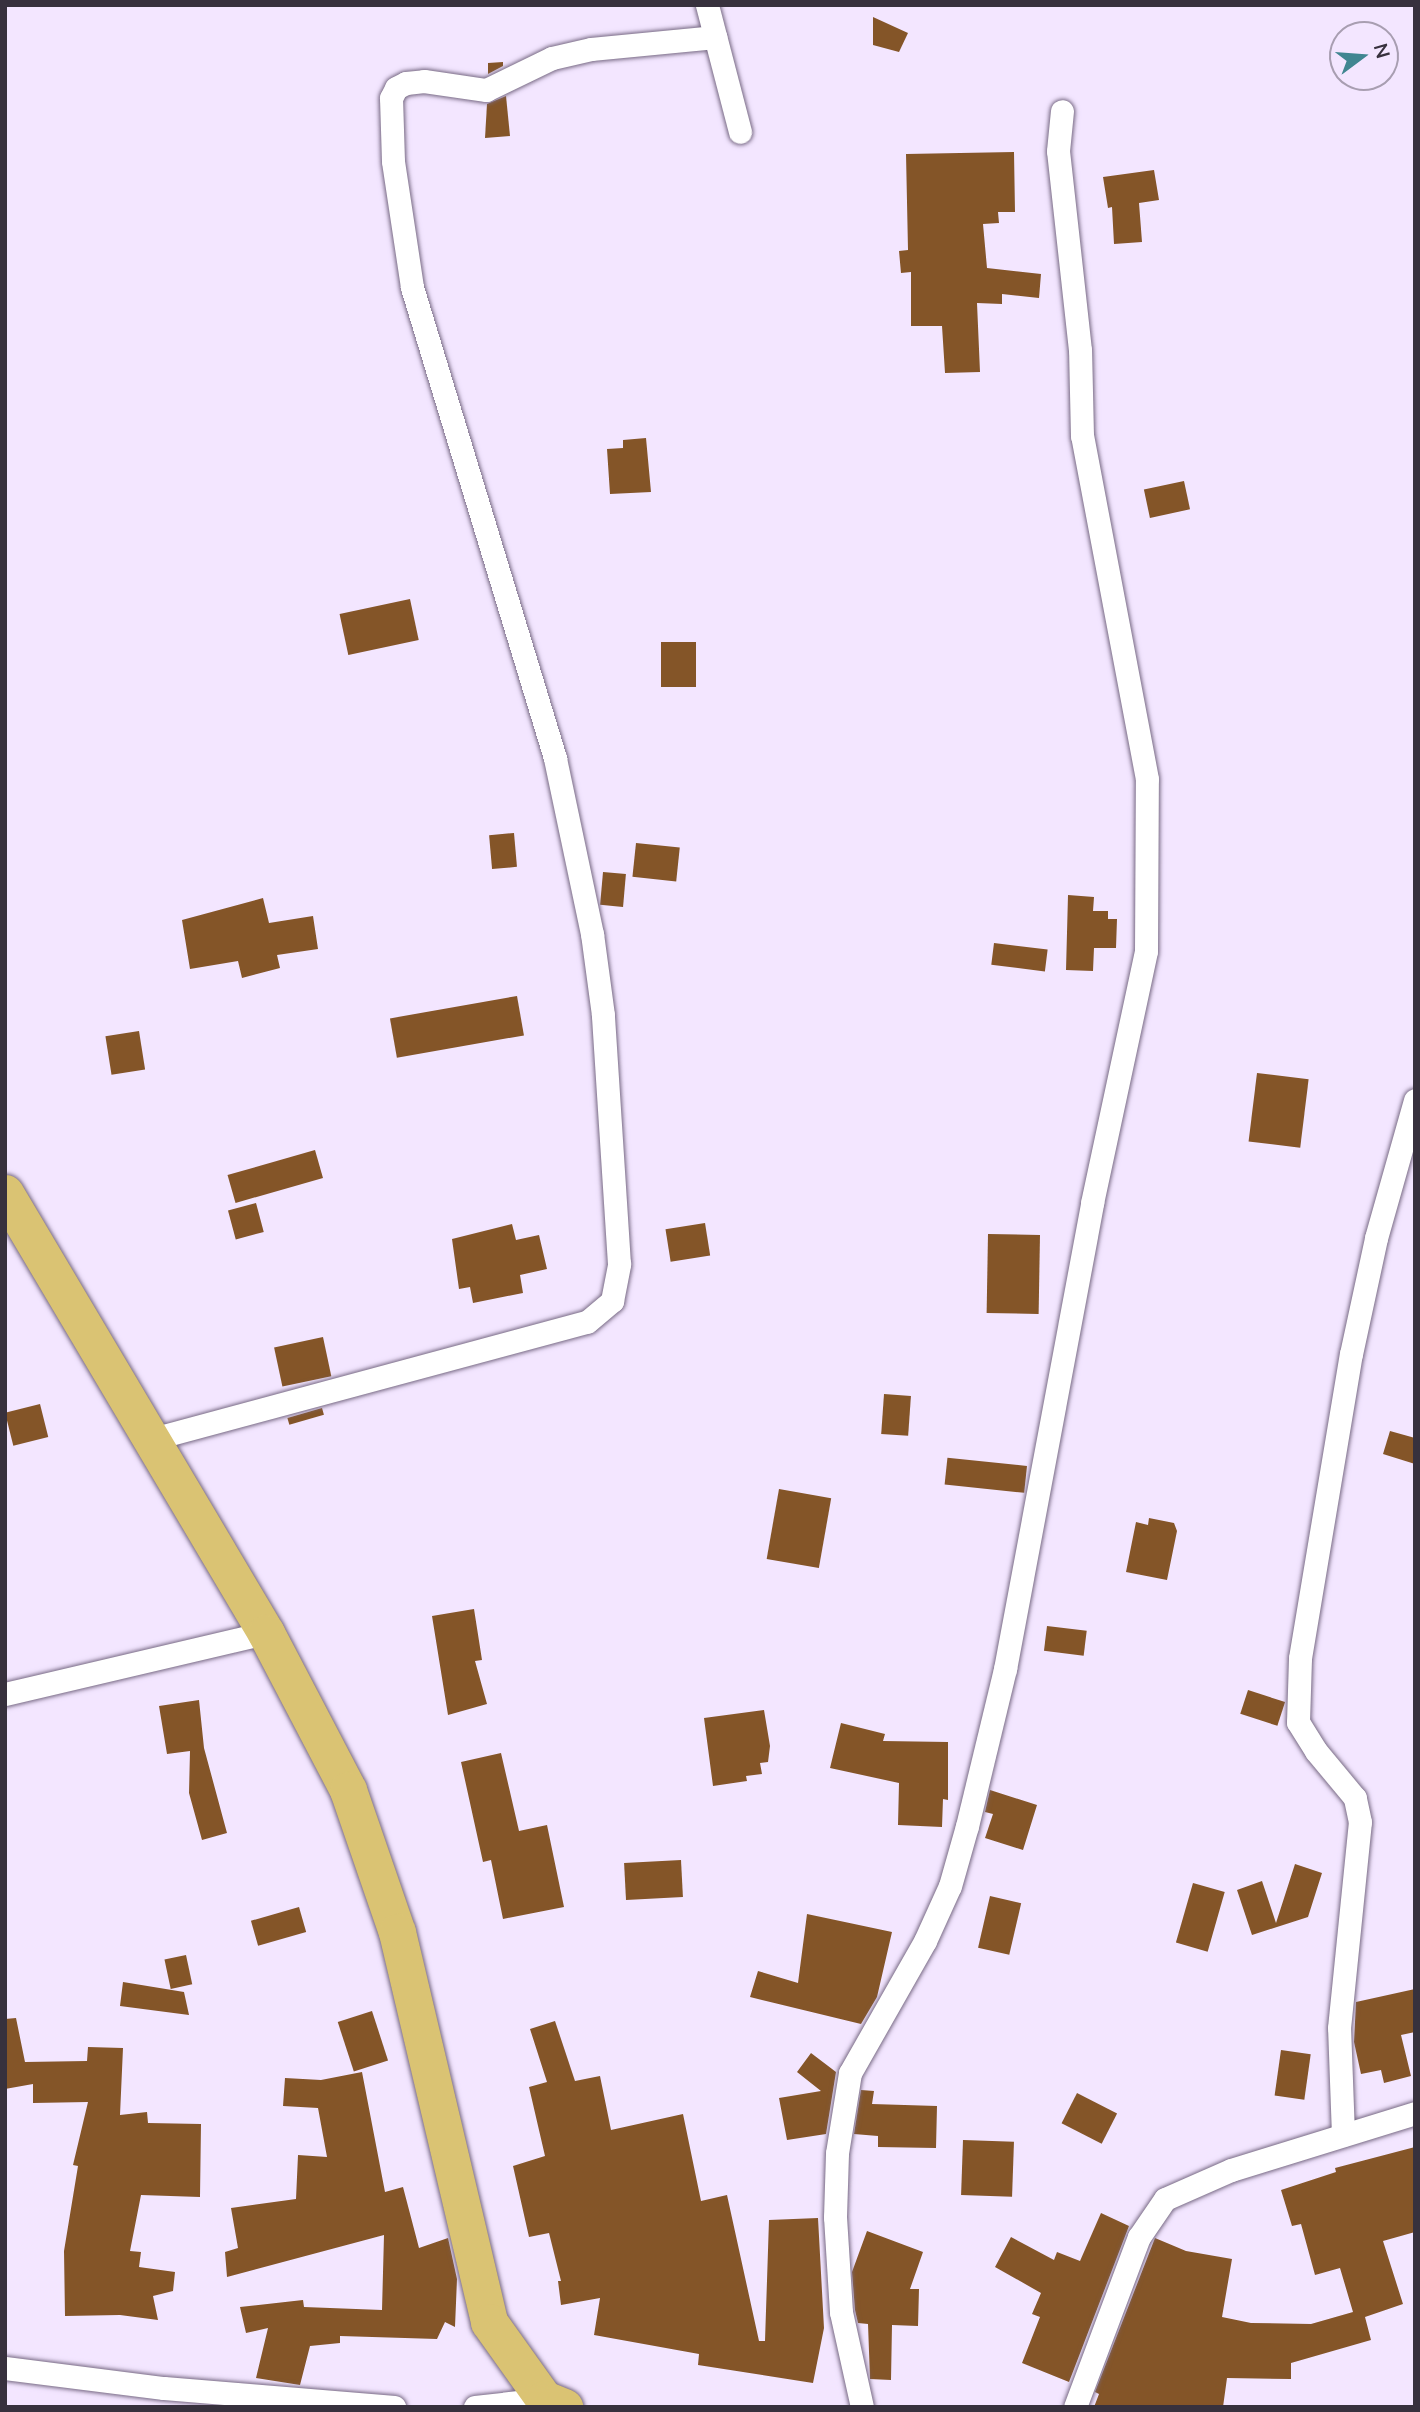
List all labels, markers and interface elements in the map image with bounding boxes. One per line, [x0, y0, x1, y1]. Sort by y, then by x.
north arrow [1329, 21, 1399, 91]
text: N [1369, 41, 1396, 61]

